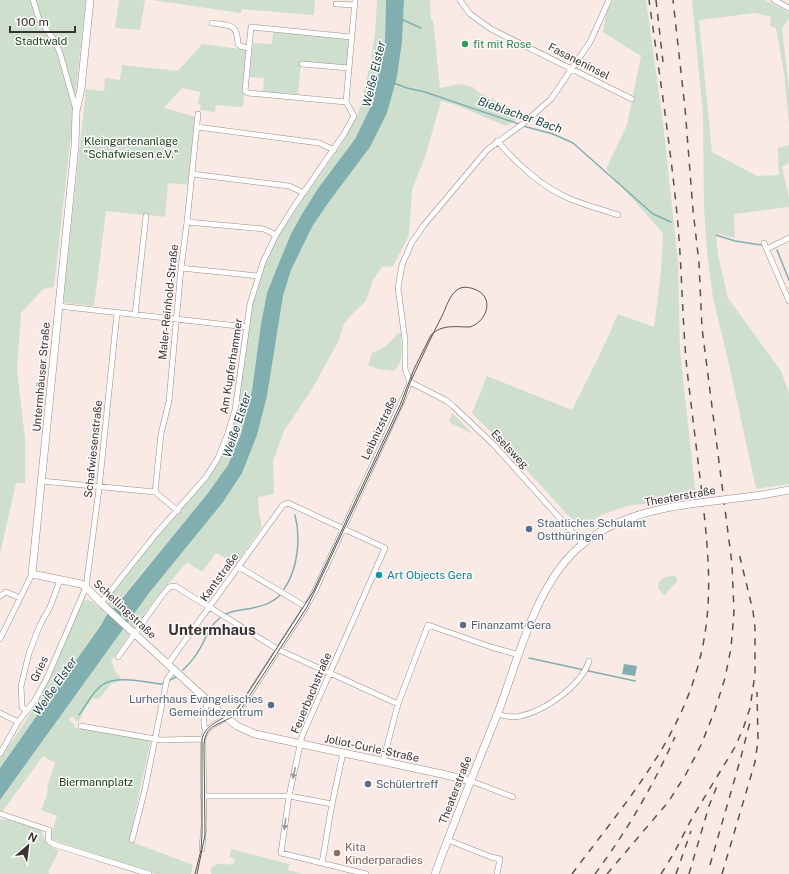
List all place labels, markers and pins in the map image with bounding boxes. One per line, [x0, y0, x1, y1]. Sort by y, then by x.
place label: fit mit Rose [473, 38, 531, 50]
marker: fit mit Rose [460, 39, 470, 49]
place label: Staatliches Schulamt Ostthüringen [537, 517, 646, 542]
marker: Staatliches Schulamt Ostthüringen [524, 524, 534, 534]
place label: Art Objects Gera [387, 569, 472, 581]
marker: Art Objects Gera [374, 570, 384, 580]
place label: Finanzamt Gera [471, 619, 551, 631]
marker: Finanzamt Gera [458, 620, 468, 630]
place label: Lurherhaus Evangelisches Gemeindezentrum [129, 693, 263, 718]
marker: Lurherhaus Evangelisches Gemeindezentrum [266, 700, 276, 710]
place label: Schülertreff [376, 778, 439, 790]
marker: Schülertreff [363, 779, 373, 789]
place label: Kita Kinderparadies [345, 841, 423, 866]
marker: Kita Kinderparadies [332, 848, 342, 858]

